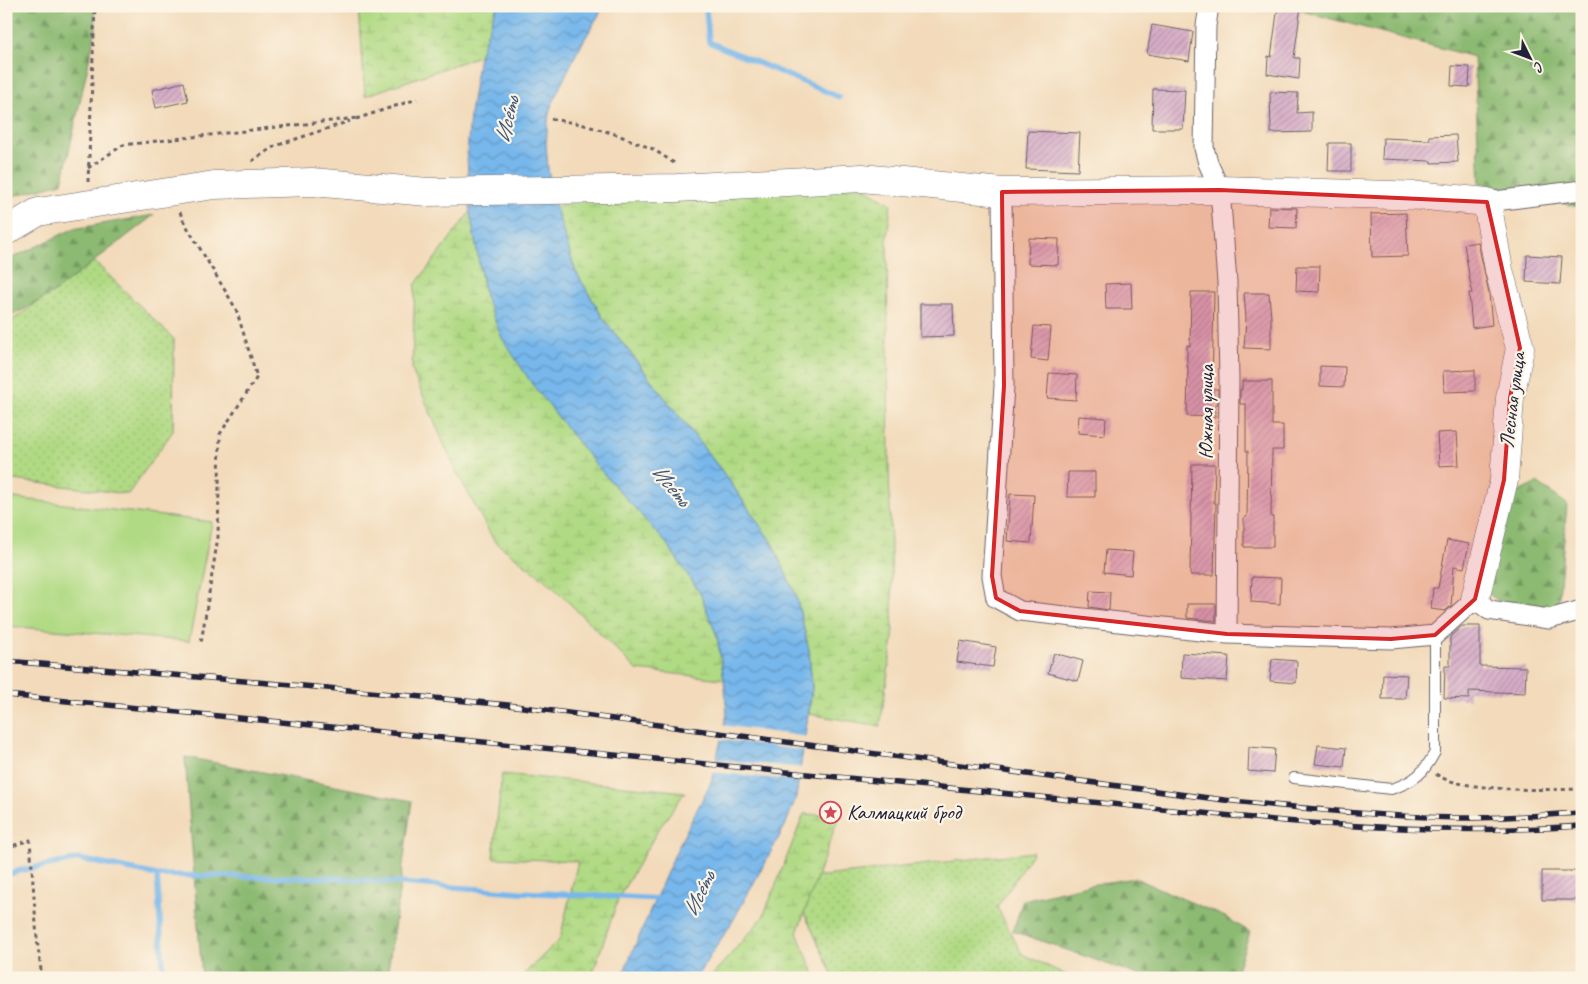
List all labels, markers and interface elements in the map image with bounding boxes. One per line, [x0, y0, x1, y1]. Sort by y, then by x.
north arrow [1506, 32, 1556, 82]
text: С [1529, 58, 1548, 76]
water label: Исе́ть [488, 91, 527, 146]
street label: Лесная улица [1493, 348, 1531, 449]
street label: Южная улица [1193, 363, 1219, 459]
water label: Исе́ть [646, 458, 698, 514]
place label: Калмацкий брод [847, 799, 963, 825]
place icon: Калмацкий брод [819, 800, 843, 824]
water label: Исе́ть [676, 864, 723, 921]

